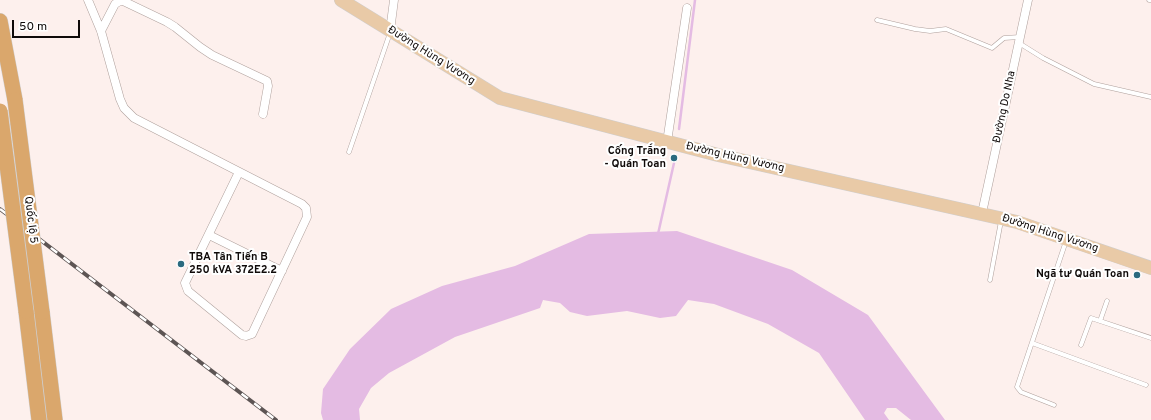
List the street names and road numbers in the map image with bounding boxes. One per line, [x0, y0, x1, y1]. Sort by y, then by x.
street label: Đường Hùng Vương [385, 24, 477, 88]
street label: Đường Do Nha [991, 70, 1019, 144]
street label: Đường Hùng Vương [684, 140, 786, 176]
street label: Quốc lộ 5 [21, 196, 39, 244]
street label: Đường Hùng Vương [1000, 212, 1100, 256]

